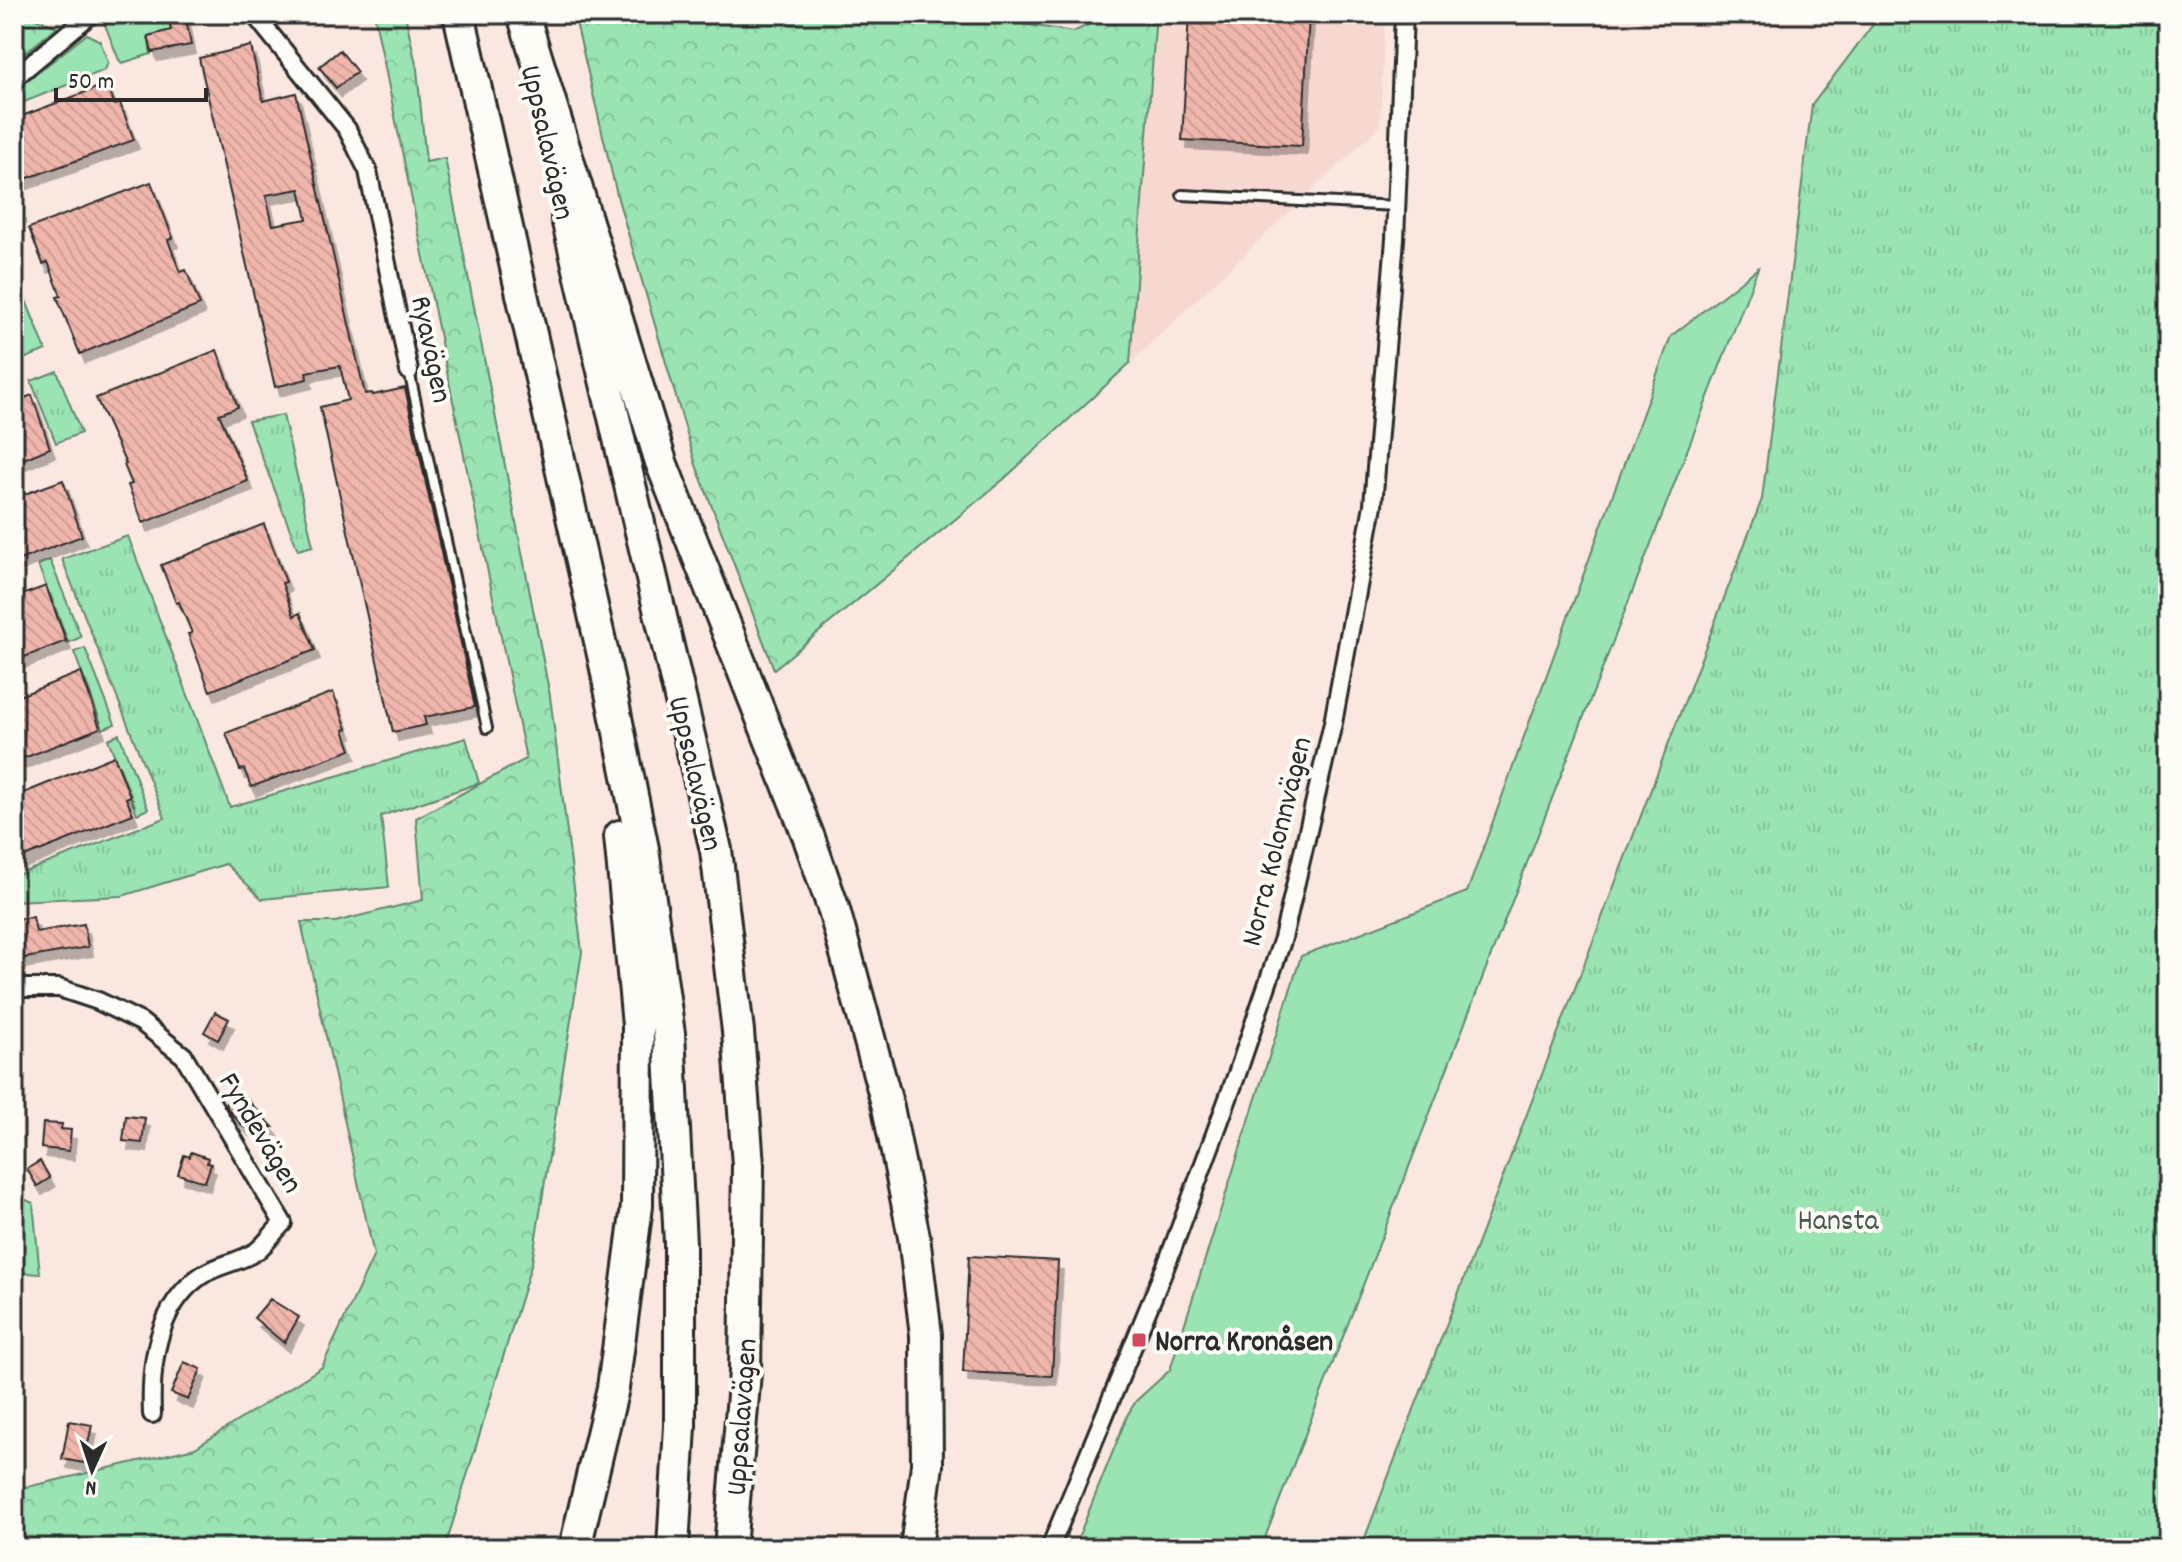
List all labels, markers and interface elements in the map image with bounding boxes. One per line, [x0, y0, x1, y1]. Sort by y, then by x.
scale bar [56, 52, 206, 102]
street label: Uppsalavägen [506, 61, 583, 225]
text: 50 m [68, 66, 114, 100]
street label: Ryavägen [396, 292, 461, 407]
street label: Uppsalavägen [654, 692, 731, 856]
street label: Norra Kolonnvägen [1233, 733, 1326, 951]
street label: Fyndevägen [205, 1066, 311, 1203]
park label: Hansta [1797, 1202, 1879, 1245]
place label: Norra Kronåsen [1155, 1323, 1333, 1366]
marker: Norra Kronåsen [1130, 1331, 1148, 1349]
street label: Uppsalavägen [718, 1337, 771, 1497]
north arrow [52, 1430, 132, 1510]
text: N [85, 1471, 97, 1502]

